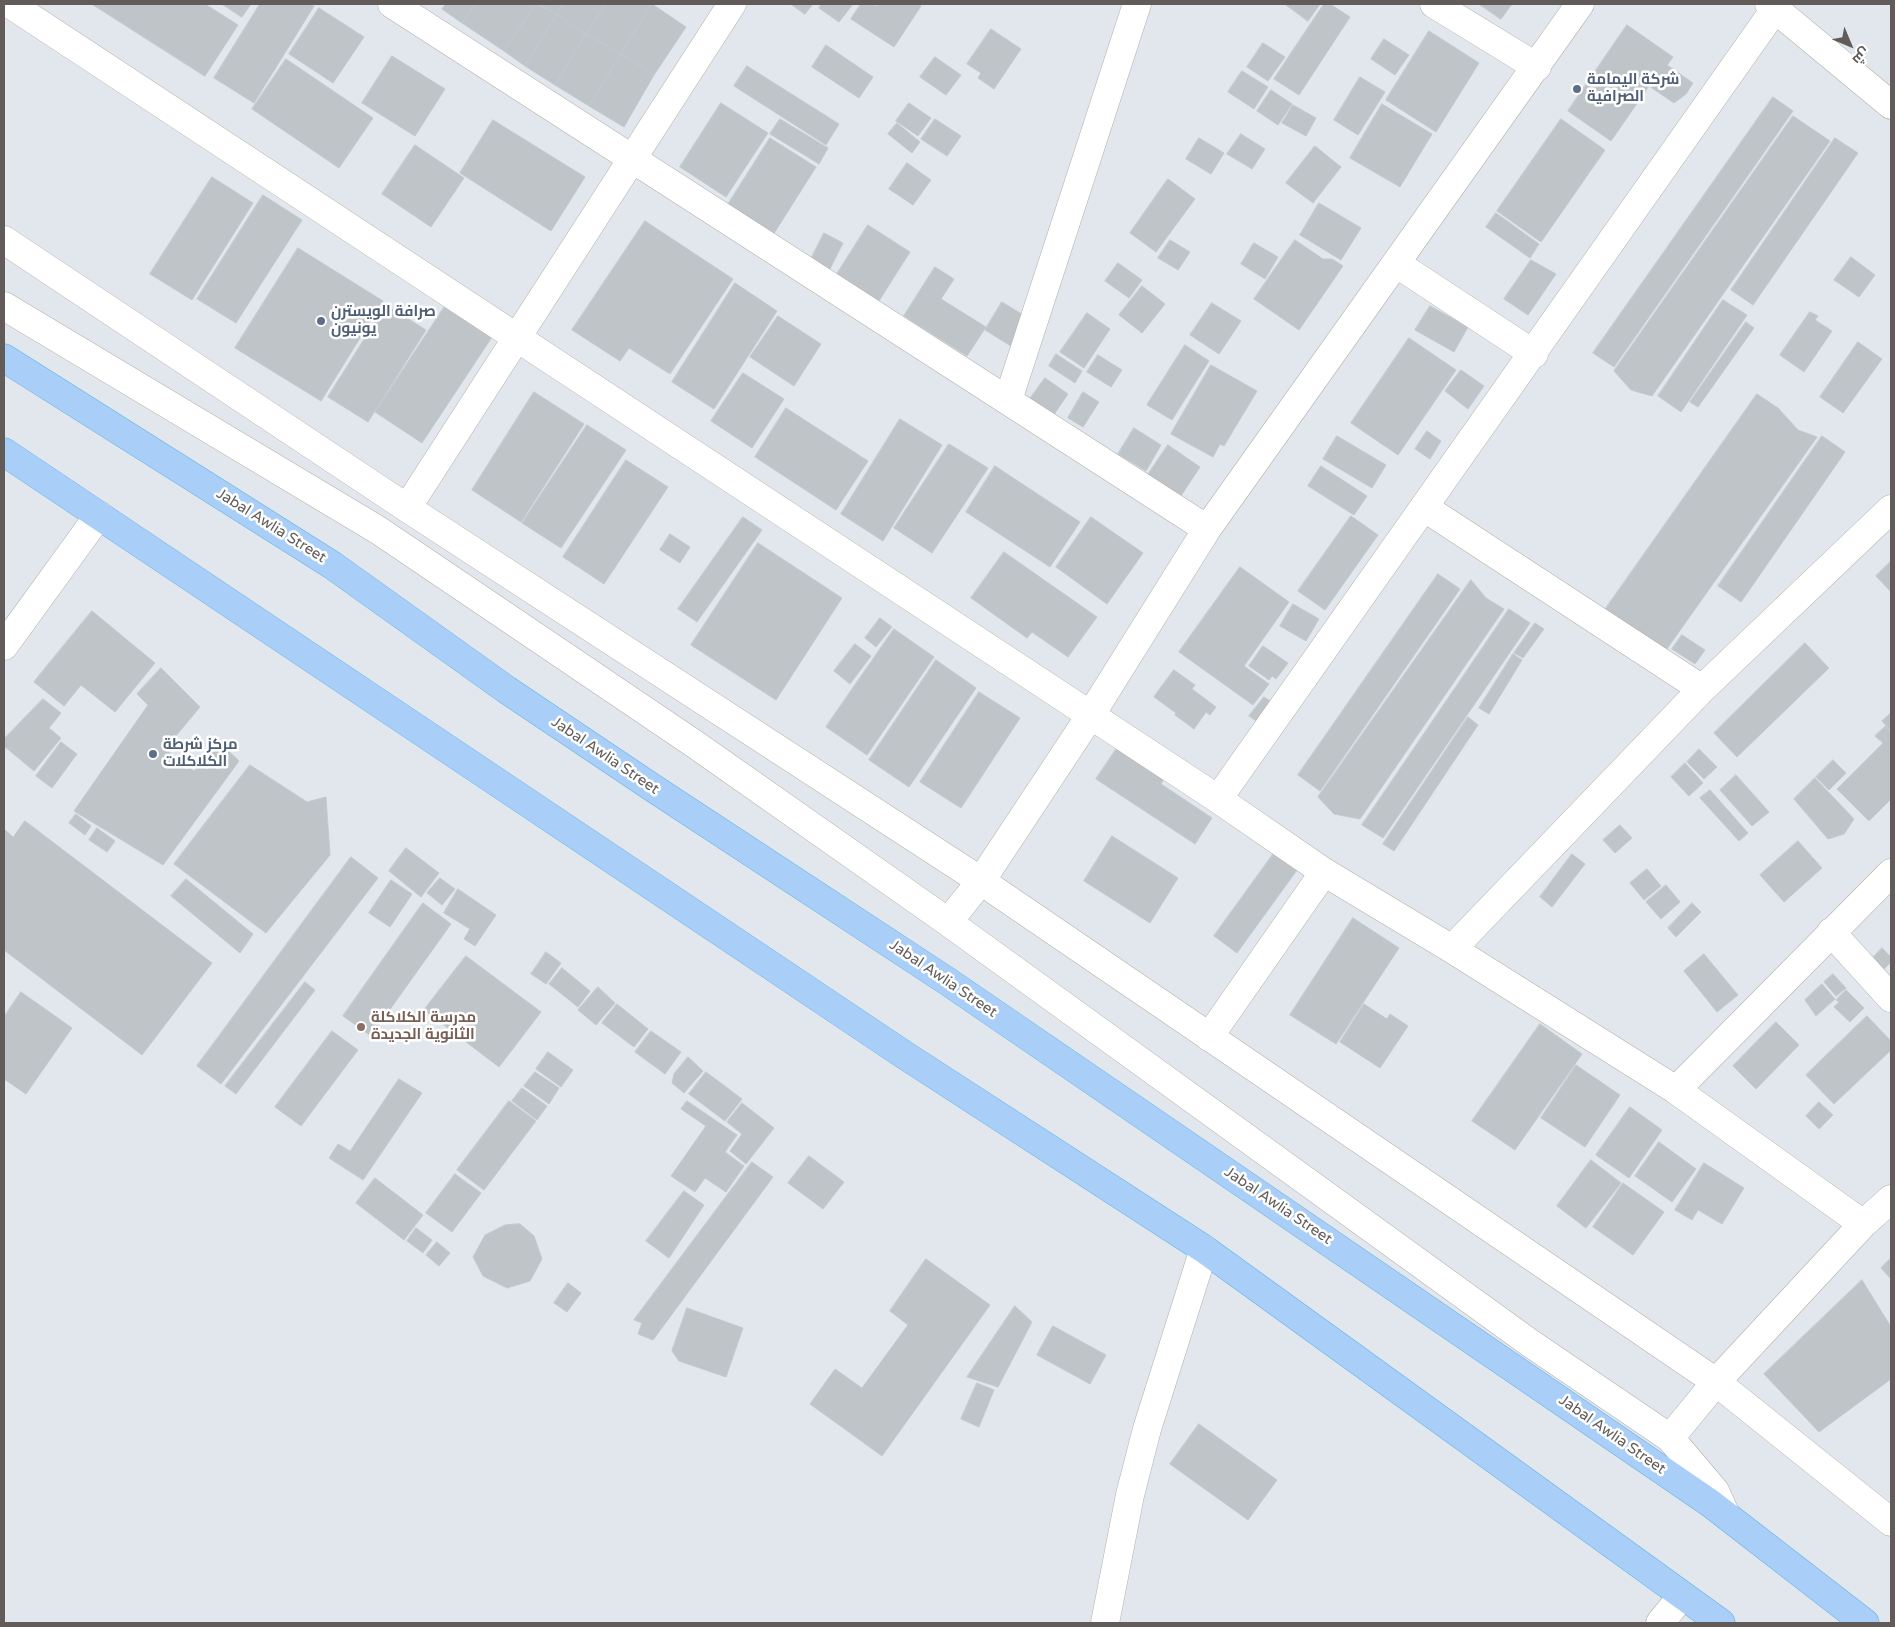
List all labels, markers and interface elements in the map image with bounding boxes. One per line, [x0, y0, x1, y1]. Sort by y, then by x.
north arrow [1825, 20, 1875, 70]
text: ش [1849, 44, 1873, 68]
place label: شركة اليمامة الصرافية [1587, 71, 1679, 106]
marker: شركة اليمامة الصرافية [1571, 83, 1583, 95]
place label: صرافة الويسترن يونيون [331, 303, 436, 338]
marker: صرافة الويسترن يونيون [315, 315, 327, 327]
street label: Jabal Awlia Street [213, 485, 329, 567]
street label: Jabal Awlia Street [548, 713, 662, 799]
place label: مركز شرطة الكلاكلات [163, 736, 238, 771]
marker: مركز شرطة الكلاكلات [147, 748, 159, 760]
street label: Jabal Awlia Street [886, 936, 1000, 1022]
place label: مدرسة الكلاكلة الثانوية الجديدة [371, 1009, 476, 1044]
marker: مدرسة الكلاكلة الثانوية الجديدة [355, 1021, 367, 1033]
street label: Jabal Awlia Street [1221, 1163, 1335, 1249]
street label: Jabal Awlia Street [1555, 1391, 1669, 1479]

